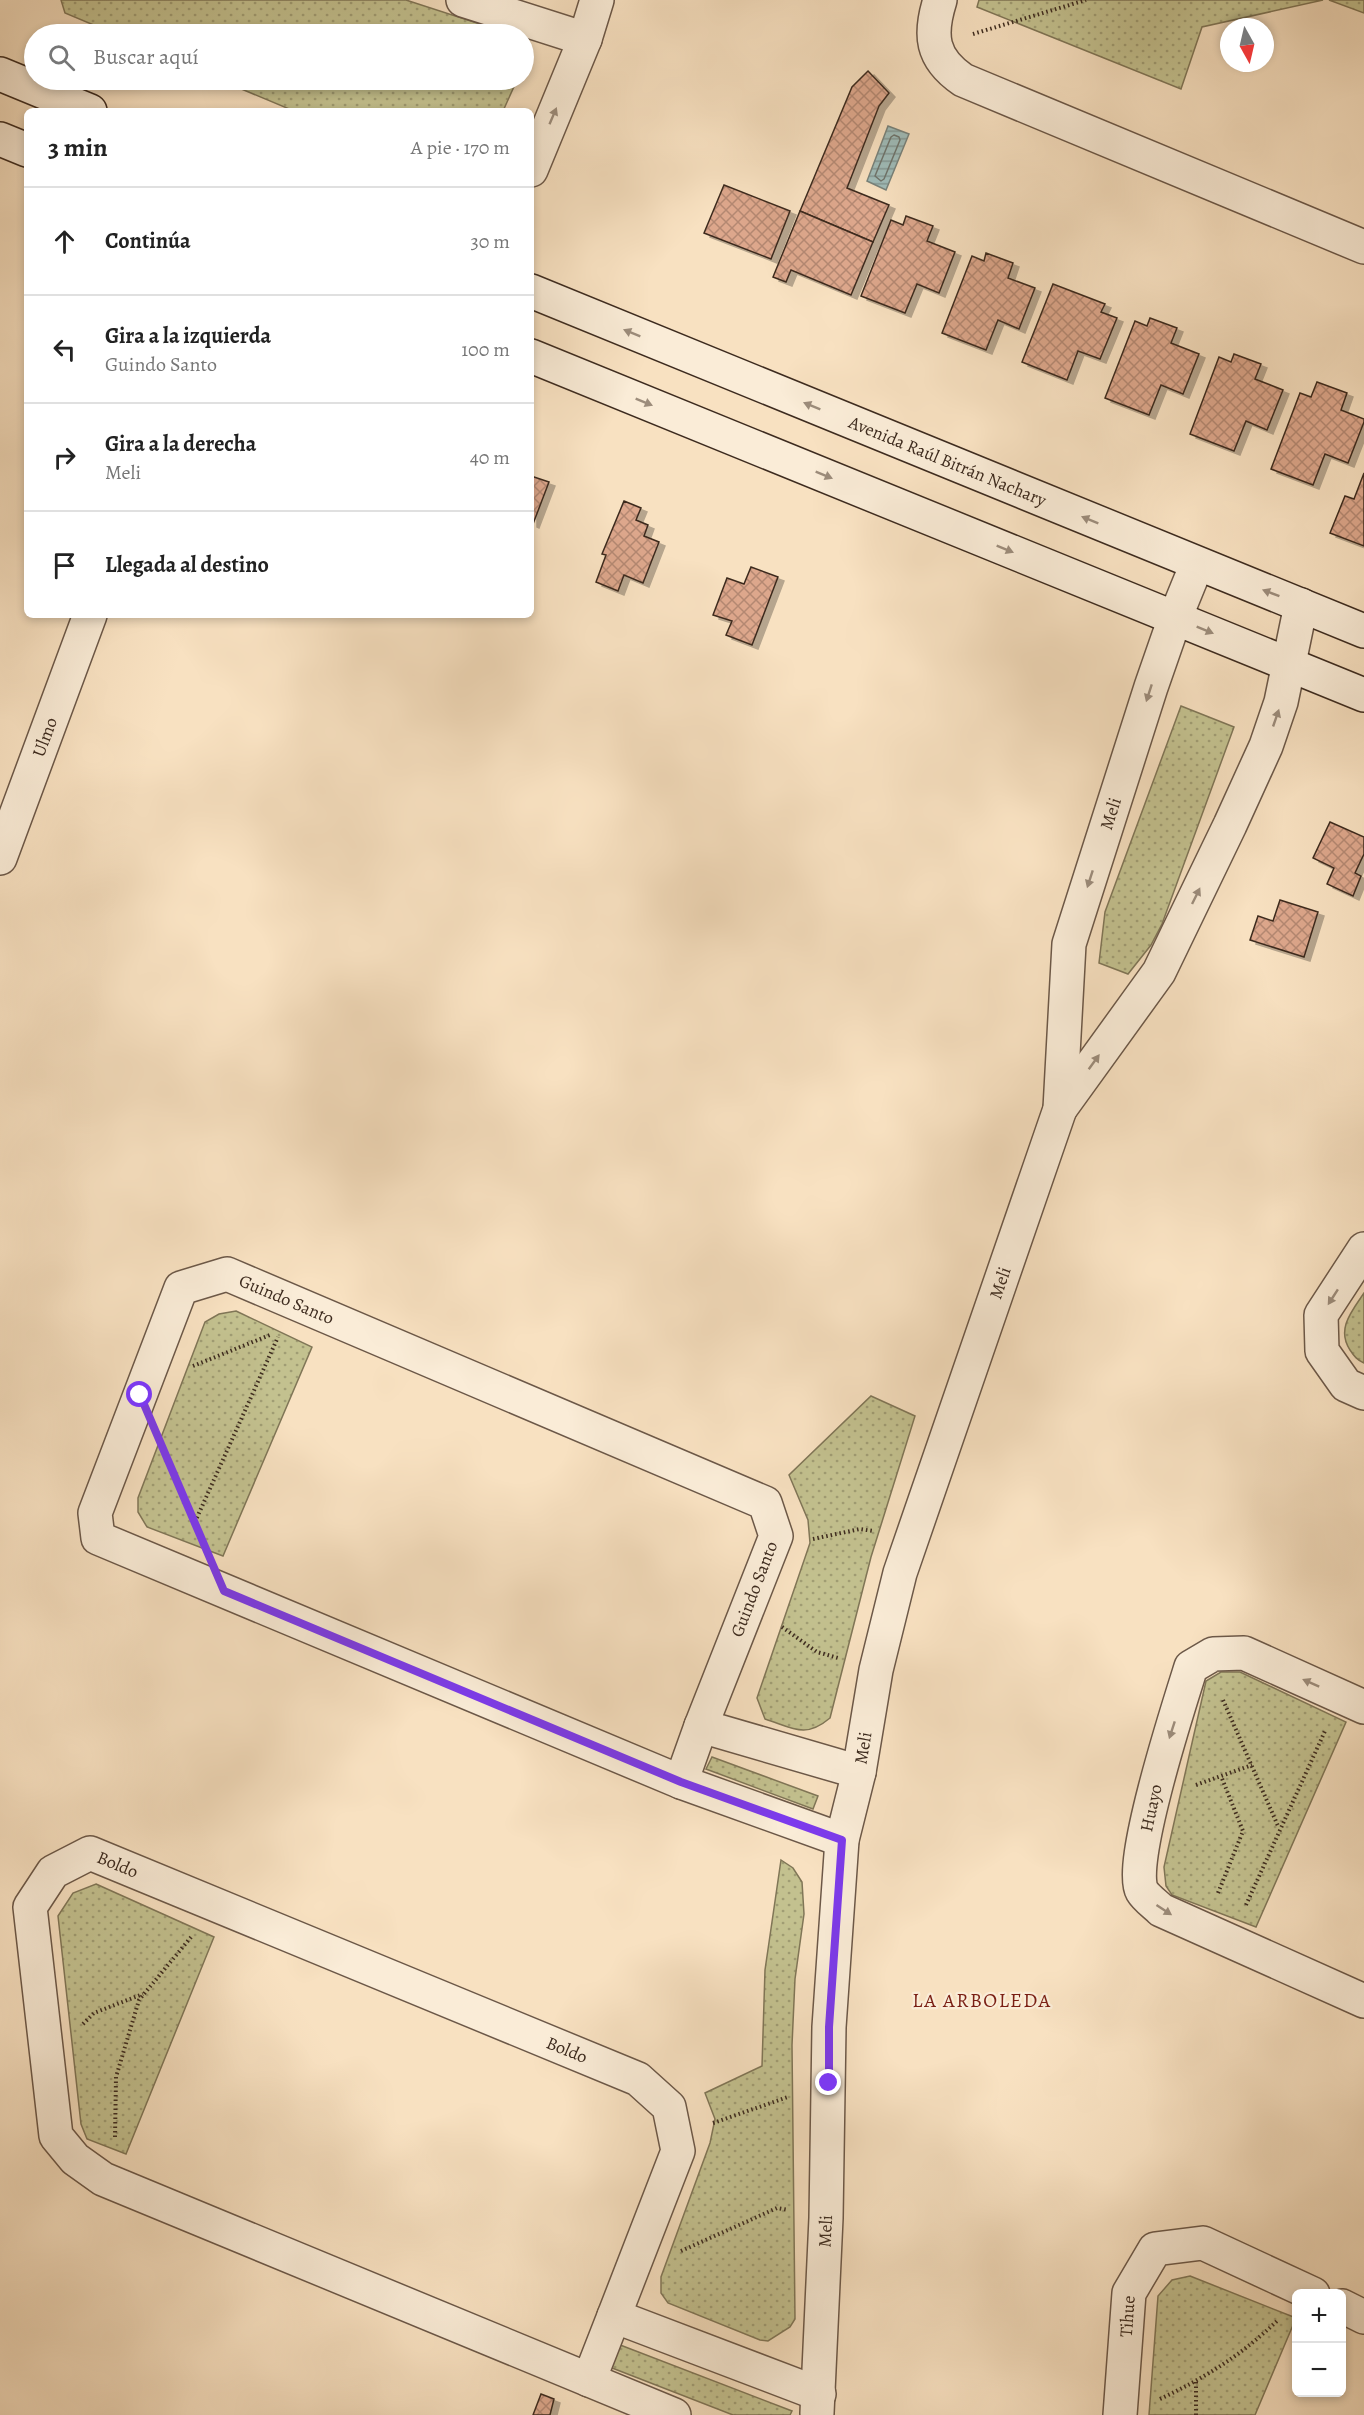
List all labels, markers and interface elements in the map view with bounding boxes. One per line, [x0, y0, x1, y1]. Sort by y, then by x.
north arrow [1220, 18, 1274, 72]
search box [24, 24, 534, 90]
icon: search [45, 41, 78, 74]
text: Buscar aquí [93, 42, 199, 72]
one-way arrow [548, 106, 558, 124]
text: 3 min [48, 130, 108, 165]
text: A pie · 170 m [411, 134, 510, 161]
icon: ahead [48, 225, 81, 258]
text: Continúa [105, 226, 191, 256]
text: 30 m [470, 228, 510, 255]
text: Gira a la izquierda [105, 321, 271, 351]
one-way arrow [623, 328, 641, 337]
icon: left [48, 333, 81, 366]
text: 100 m [461, 336, 510, 363]
text: Guindo Santo [105, 351, 217, 378]
one-way arrow [635, 397, 653, 407]
one-way arrow [803, 401, 821, 411]
street label: Avenida Raúl Bitrán Nachary [844, 410, 1051, 512]
text: Gira a la derecha [105, 429, 256, 459]
icon: right [48, 441, 81, 474]
text: 40 m [470, 444, 510, 471]
text: Meli [105, 459, 141, 486]
one-way arrow [815, 471, 833, 480]
one-way arrow [1081, 515, 1099, 524]
one-way arrow [996, 545, 1014, 554]
icon: arrive [48, 549, 81, 582]
text: Llegada al destino [105, 550, 269, 580]
one-way arrow [1262, 588, 1280, 597]
one-way arrow [1196, 626, 1214, 635]
one-way arrow [1144, 684, 1154, 702]
one-way arrow [1271, 709, 1281, 727]
street label: Ulmo [26, 714, 63, 760]
street label: Meli [1094, 795, 1127, 833]
one-way arrow [1085, 870, 1094, 888]
one-way arrow [1191, 888, 1201, 905]
one-way arrow [1088, 1054, 1100, 1070]
street label: Meli [983, 1264, 1017, 1302]
street label: Guindo Santo [235, 1269, 338, 1330]
one-way arrow [1327, 1289, 1338, 1305]
route start [126, 1381, 152, 1407]
street label: Guindo Santo [725, 1538, 783, 1640]
one-way arrow [1302, 1678, 1319, 1687]
one-way arrow [1166, 1721, 1176, 1739]
street label: Meli [848, 1730, 877, 1766]
street label: Huayo [1134, 1782, 1168, 1834]
street label: Boldo [93, 1845, 142, 1884]
one-way arrow [1155, 1904, 1172, 1915]
district label: LA ARBOLEDA [912, 1987, 1052, 2014]
street label: Boldo [543, 2031, 591, 2069]
route end [815, 2069, 841, 2095]
street label: Meli [813, 2215, 838, 2248]
map controls [1292, 2289, 1346, 2397]
button: + [1292, 2289, 1346, 2343]
street label: Tihue [1114, 2295, 1141, 2338]
button: − [1292, 2343, 1346, 2397]

